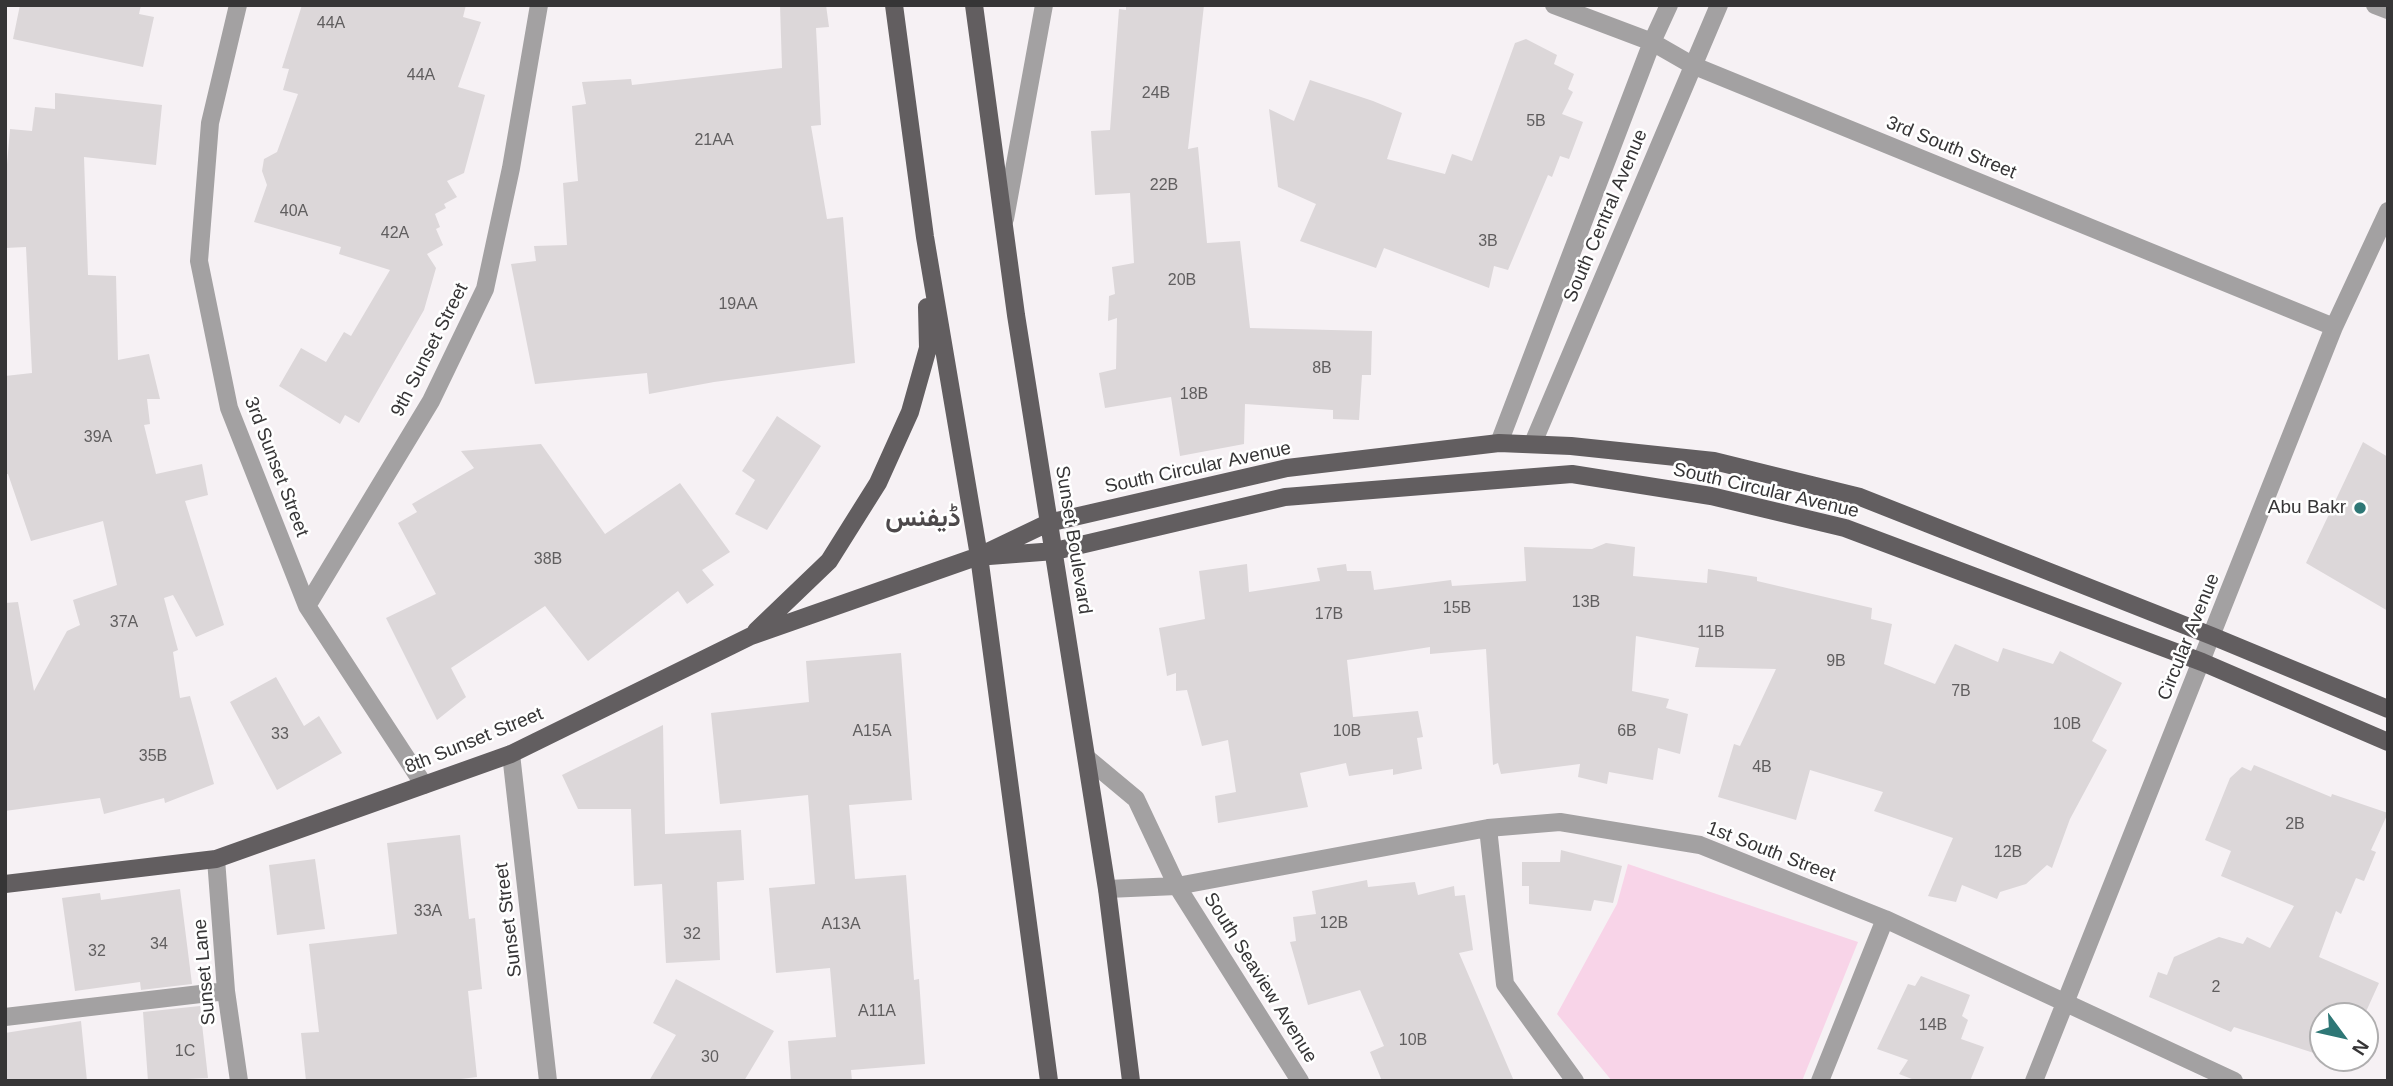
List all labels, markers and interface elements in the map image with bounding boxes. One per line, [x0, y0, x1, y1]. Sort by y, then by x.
house number: 44A [317, 14, 345, 34]
house number: 44A [407, 66, 435, 86]
house number: 24B [1142, 84, 1170, 104]
house number: 5B [1526, 112, 1546, 132]
street label: 3rd South Street [1883, 112, 2019, 184]
street label: South Central Avenue [1559, 126, 1653, 306]
house number: 21AA [694, 131, 734, 151]
house number: 22B [1150, 176, 1178, 196]
house number: 40A [280, 202, 308, 222]
house number: 42A [381, 224, 409, 244]
house number: 3B [1478, 232, 1498, 252]
house number: 20B [1168, 271, 1196, 291]
street label: 9th Sunset Street [387, 279, 473, 421]
house number: 19AA [718, 295, 758, 315]
house number: 8B [1312, 359, 1332, 379]
house number: 18B [1180, 385, 1208, 405]
street label: 3rd Sunset Street [239, 394, 313, 540]
house number: 39A [84, 428, 112, 448]
street label: South Circular Avenue [1103, 437, 1293, 499]
street label: South Circular Avenue [1671, 459, 1861, 523]
street label: Sunset Boulevard [1050, 464, 1096, 616]
place label: Abu Bakr [2268, 497, 2346, 519]
marker: Abu Bakr [2352, 500, 2368, 516]
district label: ڈیفنس [885, 503, 961, 535]
house number: 38B [534, 550, 562, 570]
street label: Circular Avenue [2153, 570, 2225, 704]
house number: 13B [1572, 593, 1600, 613]
house number: 15B [1443, 599, 1471, 619]
house number: 17B [1315, 605, 1343, 625]
house number: 37A [110, 613, 138, 633]
house number: 11B [1697, 623, 1725, 643]
house number: 9B [1826, 652, 1846, 672]
house number: 7B [1951, 682, 1971, 702]
street label: 8th Sunset Street [402, 703, 546, 779]
house number: 10B [2053, 715, 2081, 735]
house number: A15A [852, 722, 892, 742]
house number: 10B [1333, 722, 1361, 742]
house number: 6B [1617, 722, 1637, 742]
house number: 33 [271, 725, 289, 745]
house number: 35B [139, 747, 167, 767]
house number: 4B [1752, 758, 1772, 778]
house number: 2B [2285, 815, 2305, 835]
street label: 1st South Street [1703, 817, 1839, 887]
house number: 12B [1994, 843, 2022, 863]
street label: Sunset Street [491, 861, 527, 979]
street label: South Seaview Avenue [1198, 889, 1322, 1067]
house number: 33A [414, 902, 442, 922]
house number: 12B [1320, 914, 1348, 934]
house number: A13A [821, 915, 861, 935]
street label: Sunset Lane [189, 918, 221, 1026]
house number: 32 [683, 925, 701, 945]
house number: 34 [150, 935, 168, 955]
house number: 32 [88, 942, 106, 962]
house number: 2 [2212, 978, 2220, 998]
house number: A11A [858, 1002, 896, 1022]
north arrow [2309, 1002, 2379, 1072]
house number: 14B [1919, 1016, 1947, 1036]
house number: 10B [1399, 1031, 1427, 1051]
text: N [2348, 1036, 2373, 1059]
house number: 1C [175, 1042, 195, 1062]
house number: 30 [701, 1048, 719, 1068]

